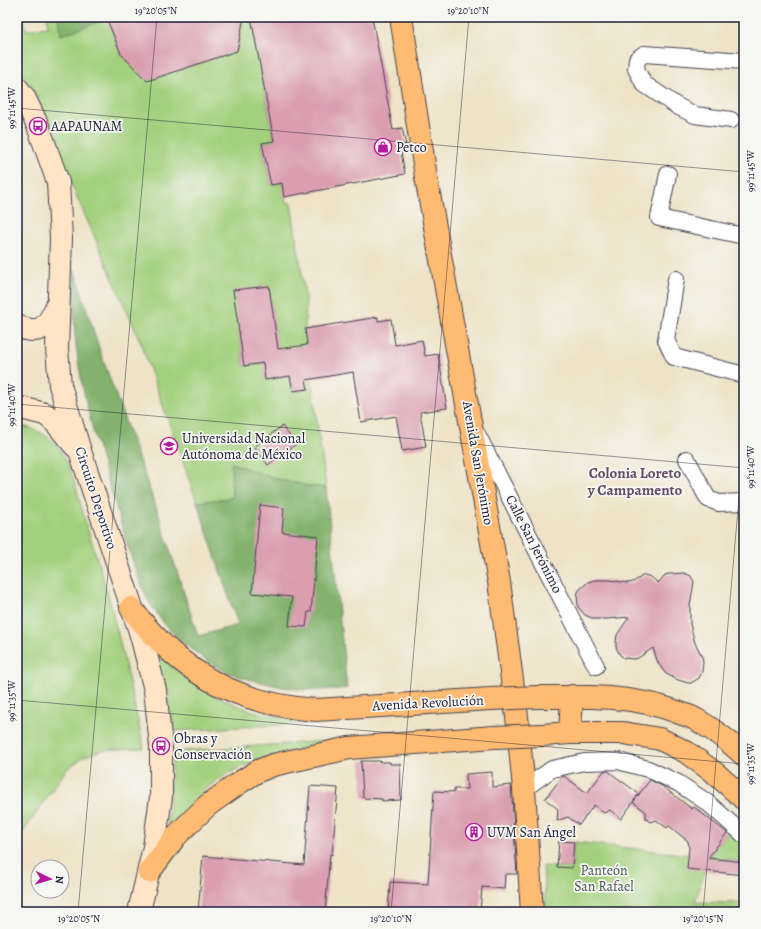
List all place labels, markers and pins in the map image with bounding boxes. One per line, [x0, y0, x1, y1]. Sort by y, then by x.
bus stop icon: AAPAUNAM [28, 116, 48, 136]
place label: AAPAUNAM [50, 117, 122, 136]
shop icon: Petco [373, 137, 393, 157]
place label: Petco [396, 138, 427, 157]
place label: Universidad Nacional Autónoma de México [181, 429, 306, 464]
school or university icon: Universidad Nacional Autónoma de México [159, 436, 179, 456]
place label: Obras y Conservación [174, 729, 252, 764]
bus stop icon: Obras y Conservación [151, 736, 171, 756]
building icon: UVM San Ángel [464, 822, 484, 842]
place label: UVM San Ángel [487, 823, 577, 842]

